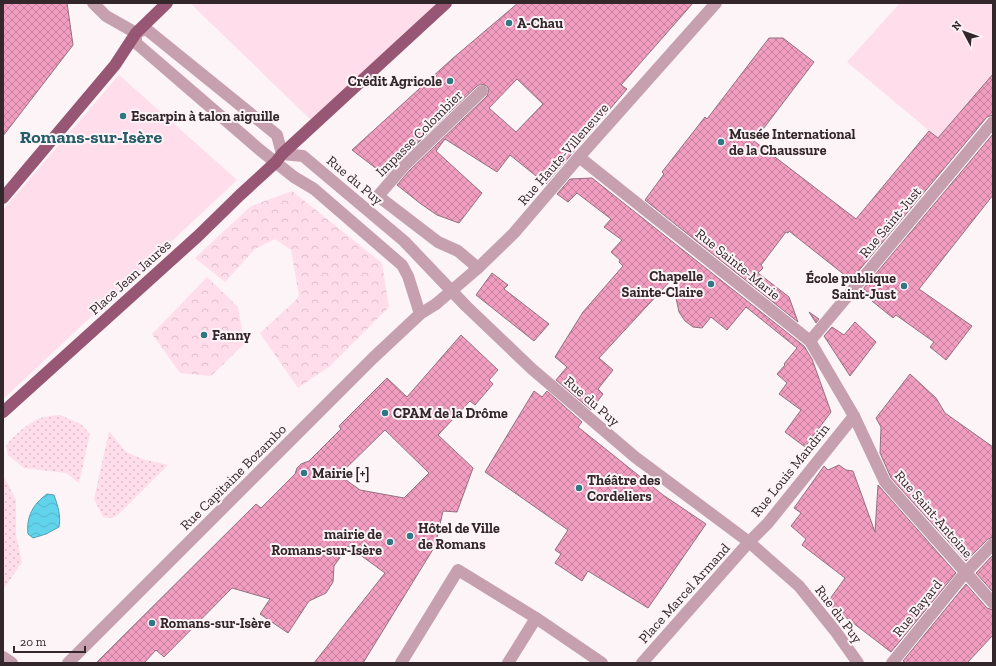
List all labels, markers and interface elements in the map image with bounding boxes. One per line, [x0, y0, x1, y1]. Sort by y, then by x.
north arrow [944, 12, 984, 52]
place label: A-Chau [517, 15, 563, 32]
marker: A-Chau [504, 18, 514, 28]
text: N [949, 18, 965, 33]
place label: Crédit Agricole [348, 73, 442, 90]
marker: Crédit Agricole [445, 76, 455, 86]
street label: Impasse Colombier [372, 86, 467, 180]
street label: Rue Haute-Villeneuve [514, 100, 613, 209]
place label: Escarpin à talon aiguille [131, 108, 280, 125]
marker: Escarpin à talon aiguille [118, 111, 128, 121]
district label: Romans-sur-Isère [20, 126, 162, 148]
place label: Musée International de la Chaussure [729, 126, 856, 159]
marker: Musée International de la Chaussure [716, 137, 726, 147]
street label: Rue du Puy [323, 152, 387, 209]
street label: Rue Saint-Just [856, 183, 926, 261]
street label: Rue Sainte-Marie [692, 225, 784, 304]
street label: Place Jean Jaurès [86, 236, 175, 318]
place label: Chapelle Sainte-Claire [622, 268, 703, 301]
place label: École publique Saint-Just [806, 270, 896, 303]
marker: Chapelle Sainte-Claire [706, 279, 716, 289]
marker: École publique Saint-Just [899, 281, 909, 291]
place label: Fanny [212, 327, 251, 344]
marker: Fanny [199, 330, 209, 340]
street label: Rue du Puy [561, 373, 623, 431]
place label: CPAM de la Drôme [393, 405, 508, 422]
marker: CPAM de la Drôme [380, 408, 390, 418]
street label: Rue Louis Mandrin [748, 420, 833, 520]
street label: Rue Capitaine Bozambo [177, 421, 290, 534]
place label: Mairie [+] [312, 465, 369, 483]
street label: Rue Saint-Antoine [891, 467, 976, 562]
marker: Mairie [+] [299, 468, 309, 478]
place label: Théâtre des Cordeliers [587, 472, 661, 505]
marker: Théâtre des Cordeliers [574, 483, 584, 493]
place label: Hôtel de Ville de Romans [418, 520, 500, 553]
place label: mairie de Romans-sur-Isère [271, 526, 382, 559]
marker: Hôtel de Ville de Romans [405, 531, 415, 541]
marker: mairie de Romans-sur-Isère [385, 537, 395, 547]
street label: Place Marcel Armand [635, 540, 734, 647]
street label: Rue Bayard [889, 576, 946, 640]
street label: Rue du Puy [811, 582, 866, 647]
place label: Romans-sur-Isère [160, 615, 271, 632]
marker: Romans-sur-Isère [147, 618, 157, 628]
scale bar [14, 628, 85, 654]
text: 20 m [20, 635, 47, 649]

